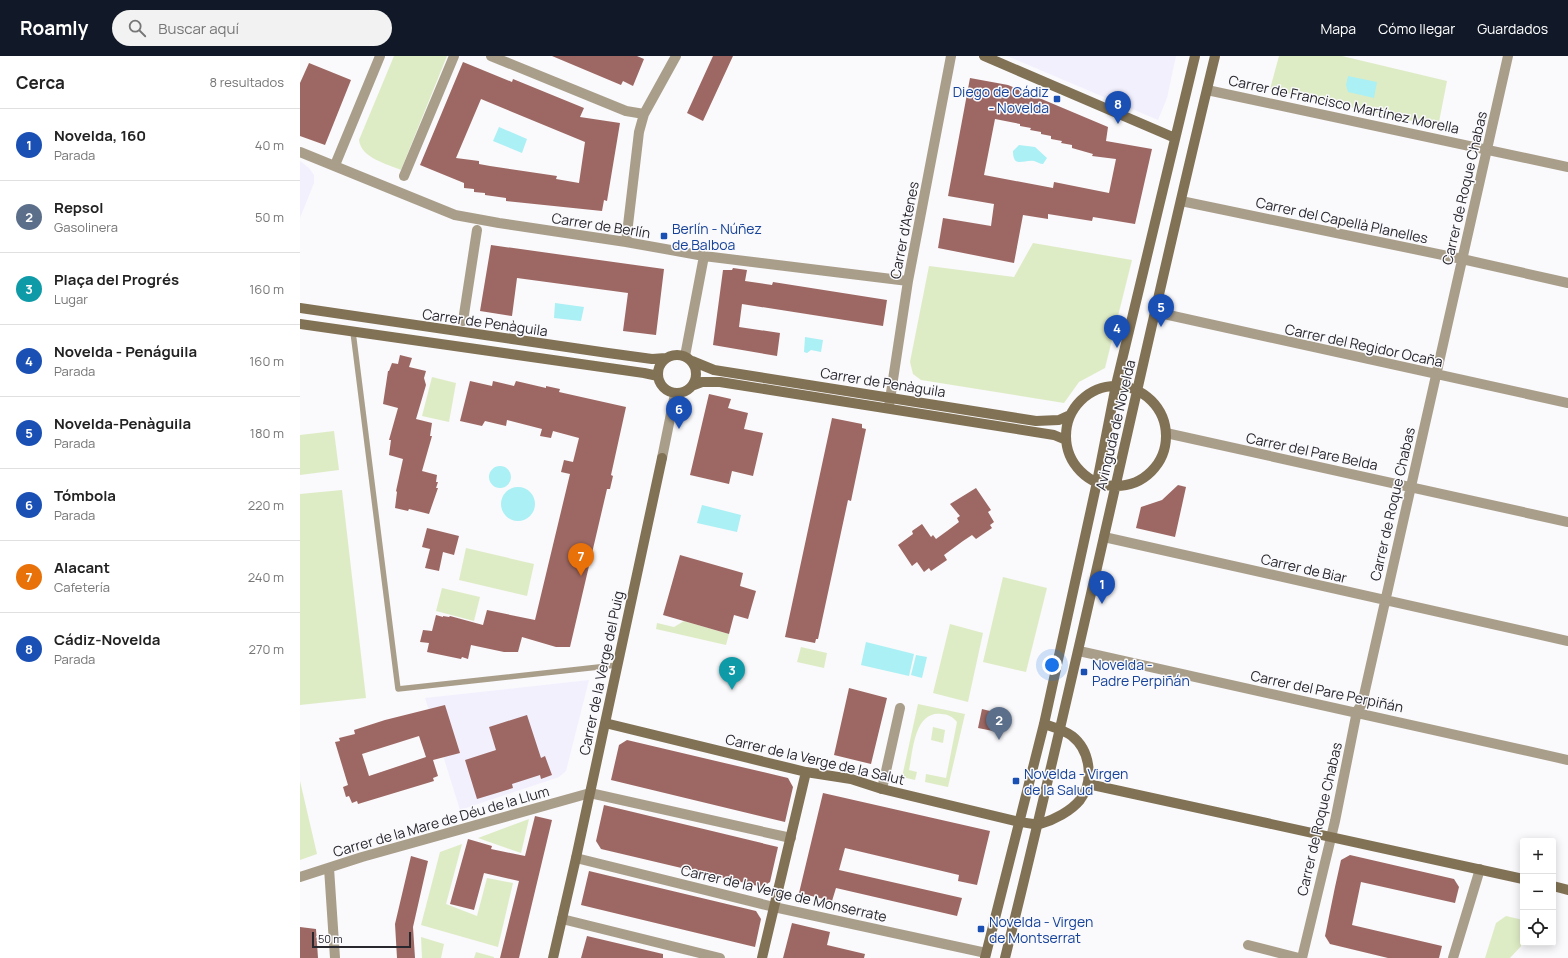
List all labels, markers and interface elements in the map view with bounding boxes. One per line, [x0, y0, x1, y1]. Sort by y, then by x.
search box [112, 10, 392, 46]
text: Roamly [20, 15, 88, 41]
icon: search [126, 17, 148, 39]
text: Buscar aquí [158, 18, 239, 39]
text: Mapa [1321, 19, 1356, 38]
text: Cómo llegar [1378, 19, 1455, 38]
text: Guardados [1477, 19, 1548, 38]
street label: Carrer de Francisco Martínez Morella [1227, 70, 1461, 138]
text: Cerca [16, 71, 65, 94]
text: 8 resultados [210, 73, 284, 91]
place label: Diego de Cádiz - Novelda [953, 82, 1049, 117]
pin: 8 [1105, 91, 1131, 124]
marker: Diego de Cádiz - Novelda [1052, 94, 1062, 104]
street label: Carrer de Roque Chabas [1437, 109, 1491, 267]
text: Novelda, 160 [54, 125, 146, 146]
text: 1 [26, 136, 32, 154]
text: 40 m [255, 136, 284, 154]
text: Parada [54, 146, 95, 164]
street label: Carrer d'Atenes [885, 180, 923, 280]
street label: Carrer del Capellà Planelles [1254, 192, 1430, 248]
text: Repsol [54, 197, 103, 218]
text: 2 [25, 208, 33, 226]
text: 50 m [255, 208, 284, 226]
street label: Carrer de Berlín [550, 208, 652, 242]
text: Gasolinera [54, 218, 118, 236]
place label: Berlín - Núñez de Balboa [672, 219, 762, 254]
marker: Berlín - Núñez de Balboa [659, 231, 669, 241]
text: Plaça del Progrés [54, 269, 179, 290]
text: 3 [25, 280, 33, 298]
text: 160 m [249, 280, 284, 298]
text: Lugar [54, 290, 88, 308]
pin: 5 [1148, 294, 1174, 327]
street label: Carrer de Penàguila [421, 304, 549, 340]
pin: 4 [1104, 315, 1130, 348]
street label: Carrer del Regidor Ocaña [1283, 319, 1445, 371]
text: Novelda - Penáguila [54, 341, 197, 362]
text: 4 [25, 352, 33, 370]
text: 160 m [249, 352, 284, 370]
street label: Avinguda de Novelda [1091, 358, 1139, 492]
text: Parada [54, 362, 95, 380]
street label: Carrer de Penàguila [819, 363, 947, 401]
pin: 6 [666, 396, 692, 429]
text: Novelda-Penàguila [54, 413, 191, 434]
text: 5 [25, 424, 33, 442]
text: 180 m [250, 424, 284, 442]
street label: Carrer de Roque Chabas [1365, 425, 1419, 583]
street label: Carrer del Pare Belda [1244, 428, 1380, 474]
text: Parada [54, 434, 95, 452]
text: Tómbola [54, 485, 116, 506]
text: 6 [25, 496, 33, 514]
text: 220 m [248, 496, 284, 514]
text: Parada [54, 506, 95, 524]
pin: 7 [568, 543, 594, 576]
street label: Carrer de Biar [1259, 549, 1349, 587]
text: Alacant [54, 557, 110, 578]
text: 7 [26, 568, 32, 586]
text: 240 m [248, 568, 284, 586]
pin: 1 [1089, 571, 1115, 604]
text: Cafetería [54, 578, 110, 596]
street label: Carrer de la Verge del Puig [574, 589, 628, 757]
text: Cádiz-Novelda [54, 629, 160, 650]
text: 8 [25, 640, 33, 658]
text: 270 m [249, 640, 284, 658]
text: Parada [54, 650, 95, 668]
your location [1042, 655, 1062, 675]
place label: Novelda - Padre Perpiñán [1092, 655, 1190, 690]
pin: 3 [719, 657, 745, 690]
street label: Carrer del Pare Perpiñán [1249, 666, 1405, 716]
marker: Novelda - Padre Perpiñán [1079, 667, 1089, 677]
pin: 2 [986, 707, 1012, 740]
street label: Carrer de la Verge de la Salut [723, 729, 907, 789]
street label: Carrer de Roque Chabas [1292, 740, 1346, 898]
place label: Novelda - Virgen de la Salud [1024, 764, 1128, 799]
marker: Novelda - Virgen de la Salud [1011, 776, 1021, 786]
street label: Carrer de la Mare de Déu de la Llum [331, 781, 551, 861]
map controls [1520, 838, 1556, 946]
button: + [1520, 838, 1556, 874]
street label: Carrer de la Verge de Monserrate [679, 860, 889, 926]
button: − [1520, 874, 1556, 910]
button: locate [1520, 910, 1556, 946]
place label: Novelda - Virgen de Montserrat [989, 912, 1093, 947]
marker: Novelda - Virgen de Montserrat [976, 924, 986, 934]
scale bar [312, 930, 411, 949]
text: 50 m [318, 931, 343, 946]

